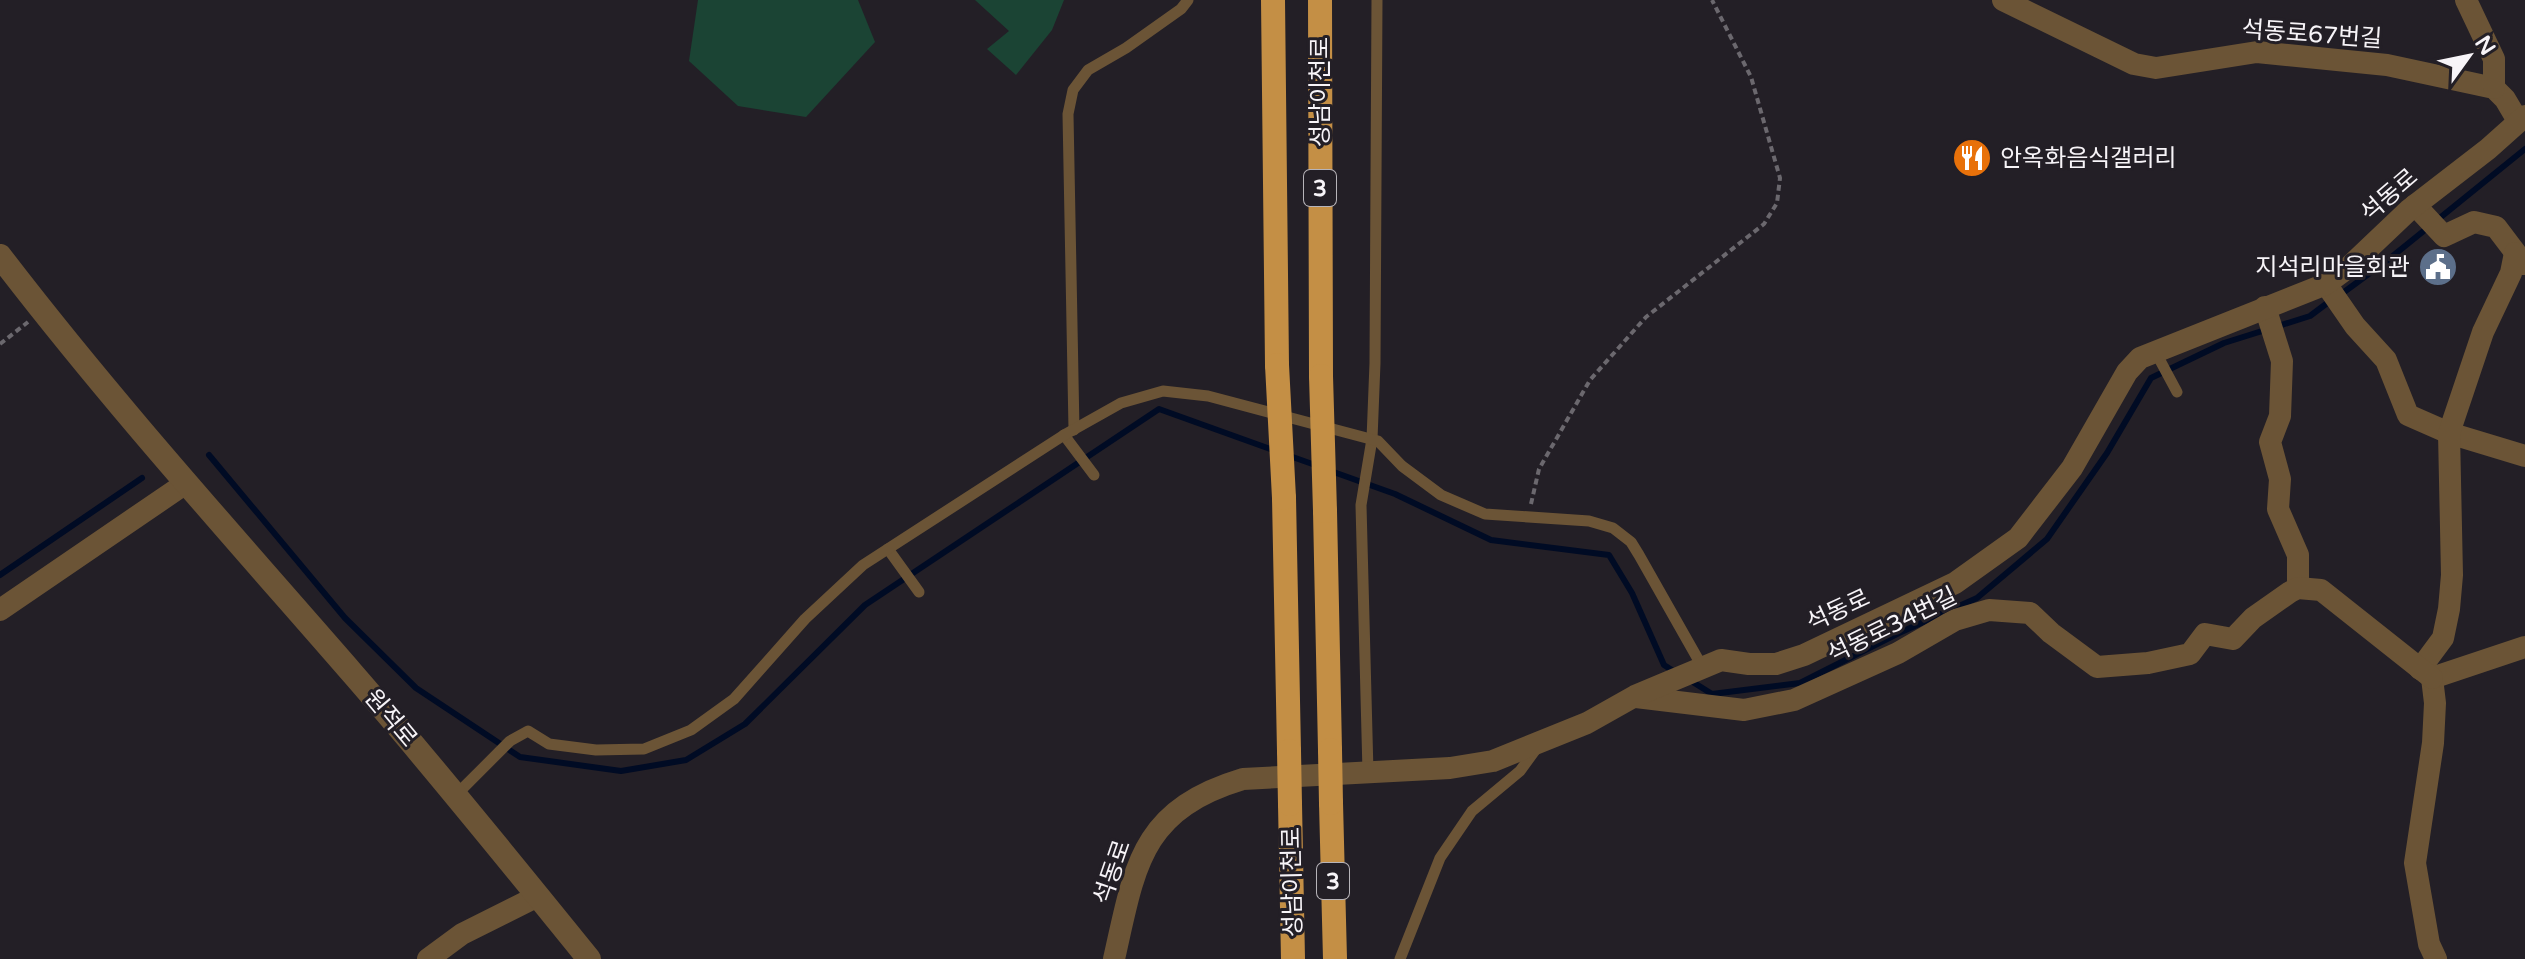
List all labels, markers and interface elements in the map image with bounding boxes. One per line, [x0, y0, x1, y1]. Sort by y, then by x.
street label: 석동로67번길 [2241, 15, 2383, 54]
north arrow [2429, 16, 2509, 96]
text: N [2469, 31, 2501, 60]
street label: 성남이천로 [1306, 37, 1335, 147]
restaurant icon: 안옥화음식갤러리 [1951, 137, 1993, 179]
place label: 안옥화음식갤러리 [2000, 144, 2177, 173]
street label: 석동로 [2355, 163, 2424, 228]
road number: 3 [1304, 170, 1336, 206]
public building icon: 지석리마을회관 [2417, 246, 2459, 288]
place label: 지석리마을회관 [2255, 253, 2410, 282]
street label: 석동로34번길 [1823, 582, 1962, 669]
street label: 석동로 [1802, 583, 1874, 638]
street label: 원적로 [358, 684, 423, 753]
street label: 성남이천로 [1277, 827, 1308, 937]
street label: 석동로 [1088, 836, 1137, 908]
road number: 3 [1317, 863, 1349, 899]

